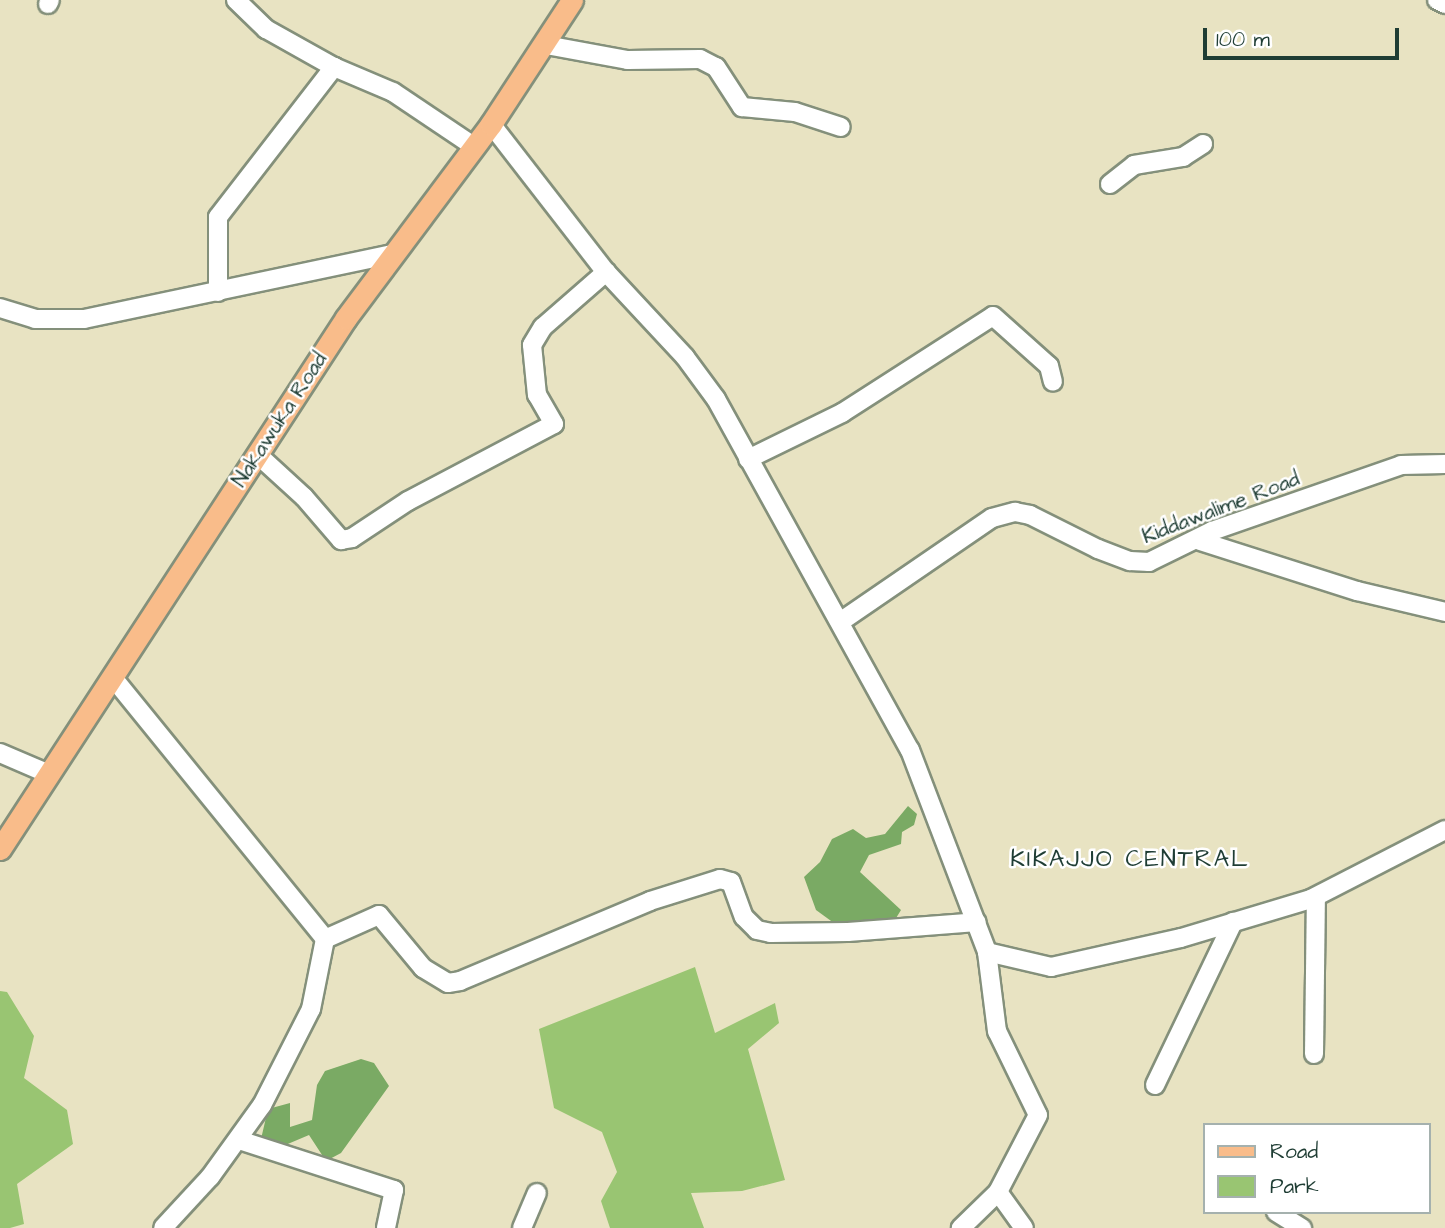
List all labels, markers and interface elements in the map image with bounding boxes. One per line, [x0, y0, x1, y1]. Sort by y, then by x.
scale bar [1207, 14, 1403, 58]
text: 100 m [1216, 25, 1270, 54]
street label: Nakawuka Road [227, 348, 333, 492]
street label: Kiddawalime Road [1139, 466, 1303, 550]
district label: KIKAJJO CENTRAL [1012, 846, 1248, 874]
legend [1204, 1123, 1431, 1214]
text: Road [1270, 1137, 1318, 1166]
text: Park [1270, 1172, 1319, 1201]

